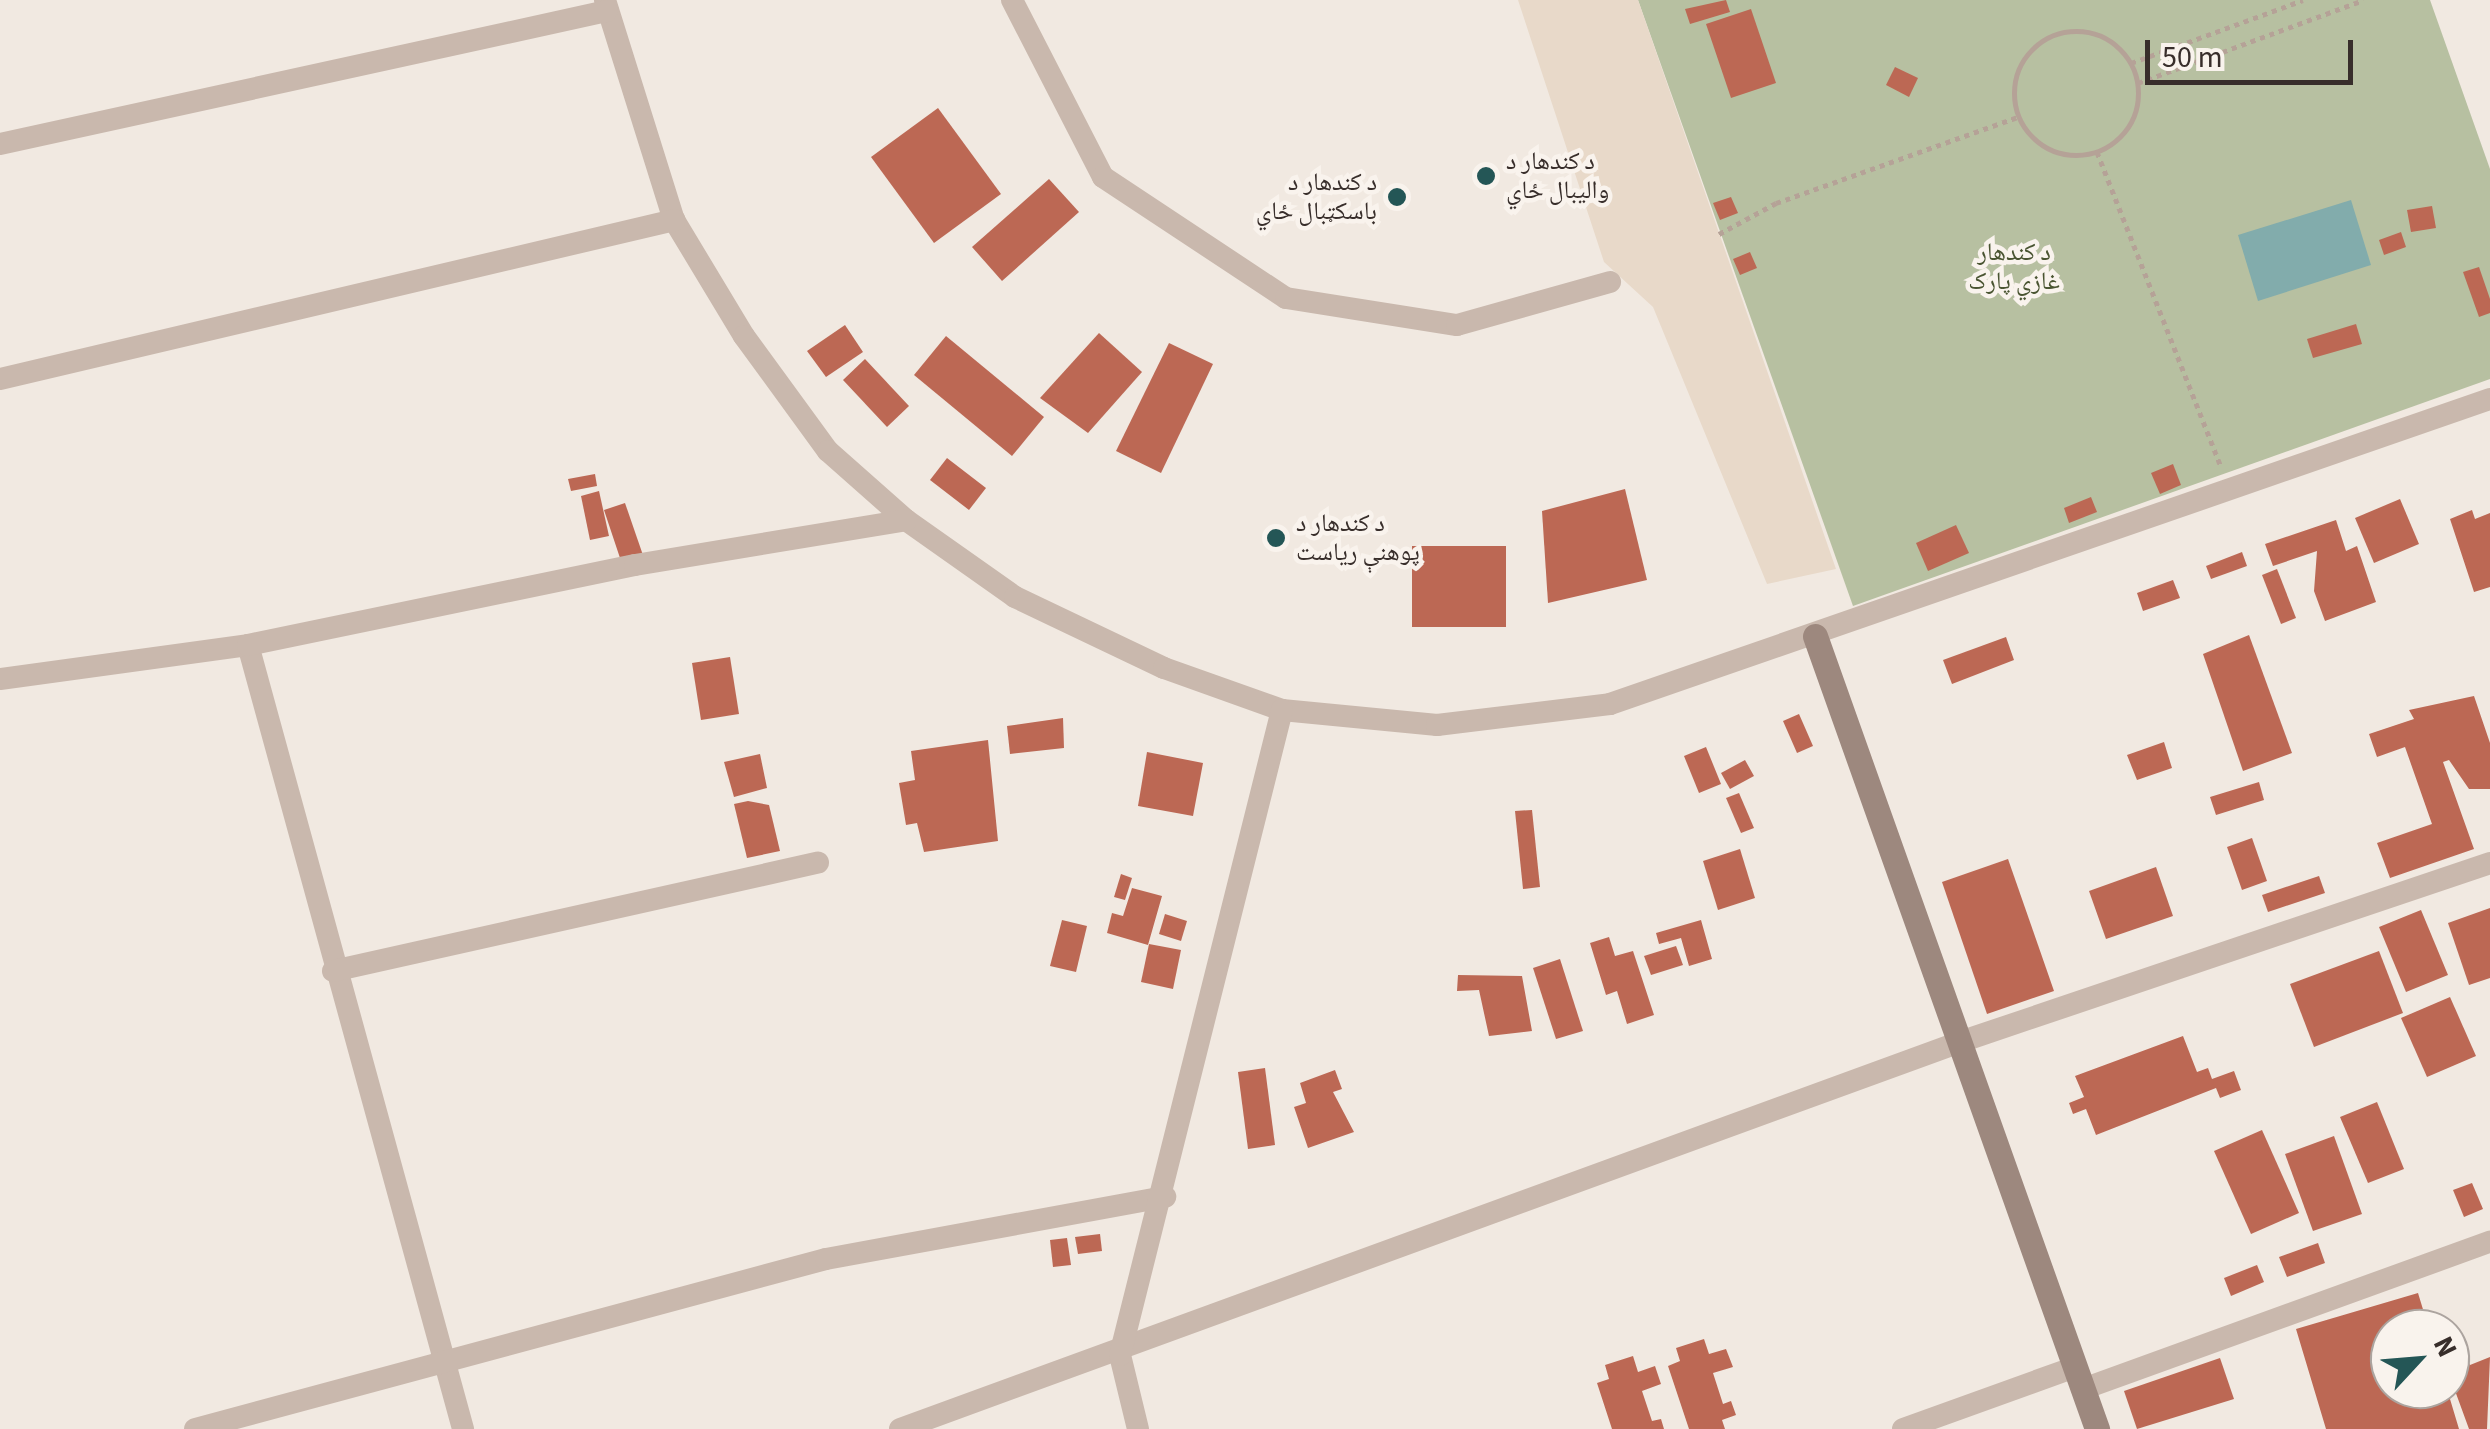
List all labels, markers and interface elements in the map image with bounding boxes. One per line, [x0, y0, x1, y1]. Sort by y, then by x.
scale bar [2150, 20, 2358, 82]
text: 50 m [2162, 36, 2223, 79]
place label: د کندهار د واليبال ځاي [1506, 147, 1609, 206]
marker: د کندهار د واليبال ځاي [1475, 165, 1497, 187]
place label: د کندهار د باسکټبال ځاي [1256, 168, 1377, 227]
marker: د کندهار د باسکټبال ځاي [1386, 186, 1408, 208]
park label: د کندهار غازي پارک [1968, 238, 2060, 297]
place label: د کندهار د پوهنې رياست [1296, 509, 1420, 568]
marker: د کندهار د پوهنې رياست [1265, 527, 1287, 549]
north arrow [2370, 1309, 2470, 1409]
text: N [2423, 1330, 2467, 1364]

